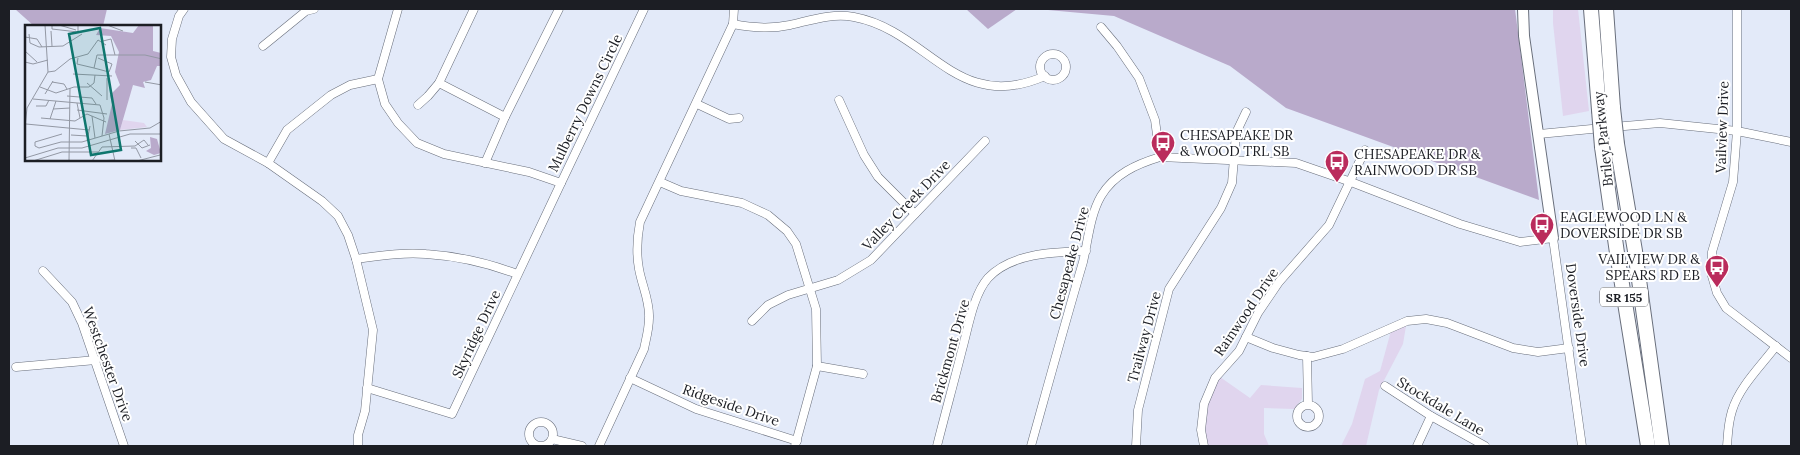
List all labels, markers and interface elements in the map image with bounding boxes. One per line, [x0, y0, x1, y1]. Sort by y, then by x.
inset map [25, 25, 161, 161]
street label: Mulberry Downs Circle [544, 31, 626, 175]
street label: Vailview Drive [1711, 80, 1733, 174]
street label: Briley Parkway [1589, 90, 1617, 188]
place label: CHESAPEAKE DR & WOOD TRL SB [1180, 126, 1293, 160]
bus stop icon: CHESAPEAKE DR & WOOD TRL SB [1150, 130, 1176, 164]
place label: CHESAPEAKE DR & RAINWOOD DR SB [1354, 145, 1481, 179]
bus stop icon: CHESAPEAKE DR & RAINWOOD DR SB [1324, 149, 1350, 183]
street label: Valley Creek Drive [857, 156, 954, 255]
street label: Chesapeake Drive [1045, 204, 1093, 322]
place label: EAGLEWOOD LN & DOVERSIDE DR SB [1560, 208, 1687, 242]
bus stop icon: EAGLEWOOD LN & DOVERSIDE DR SB [1529, 212, 1555, 246]
place label: VAILVIEW DR & SPEARS RD EB [1597, 250, 1700, 284]
bus stop icon: VAILVIEW DR & SPEARS RD EB [1704, 254, 1730, 288]
street label: Doverside Drive [1562, 262, 1594, 368]
street label: Rainwood Drive [1210, 264, 1282, 360]
street label: Skyridge Drive [448, 287, 504, 381]
road number: SR 155 [1600, 288, 1648, 306]
street label: Trailway Drive [1123, 289, 1165, 385]
street label: Brickmont Drive [927, 297, 973, 405]
street label: Westchester Drive [79, 304, 137, 424]
street label: Stockdale Lane [1394, 373, 1488, 439]
street label: Ridgeside Drive [680, 380, 782, 430]

